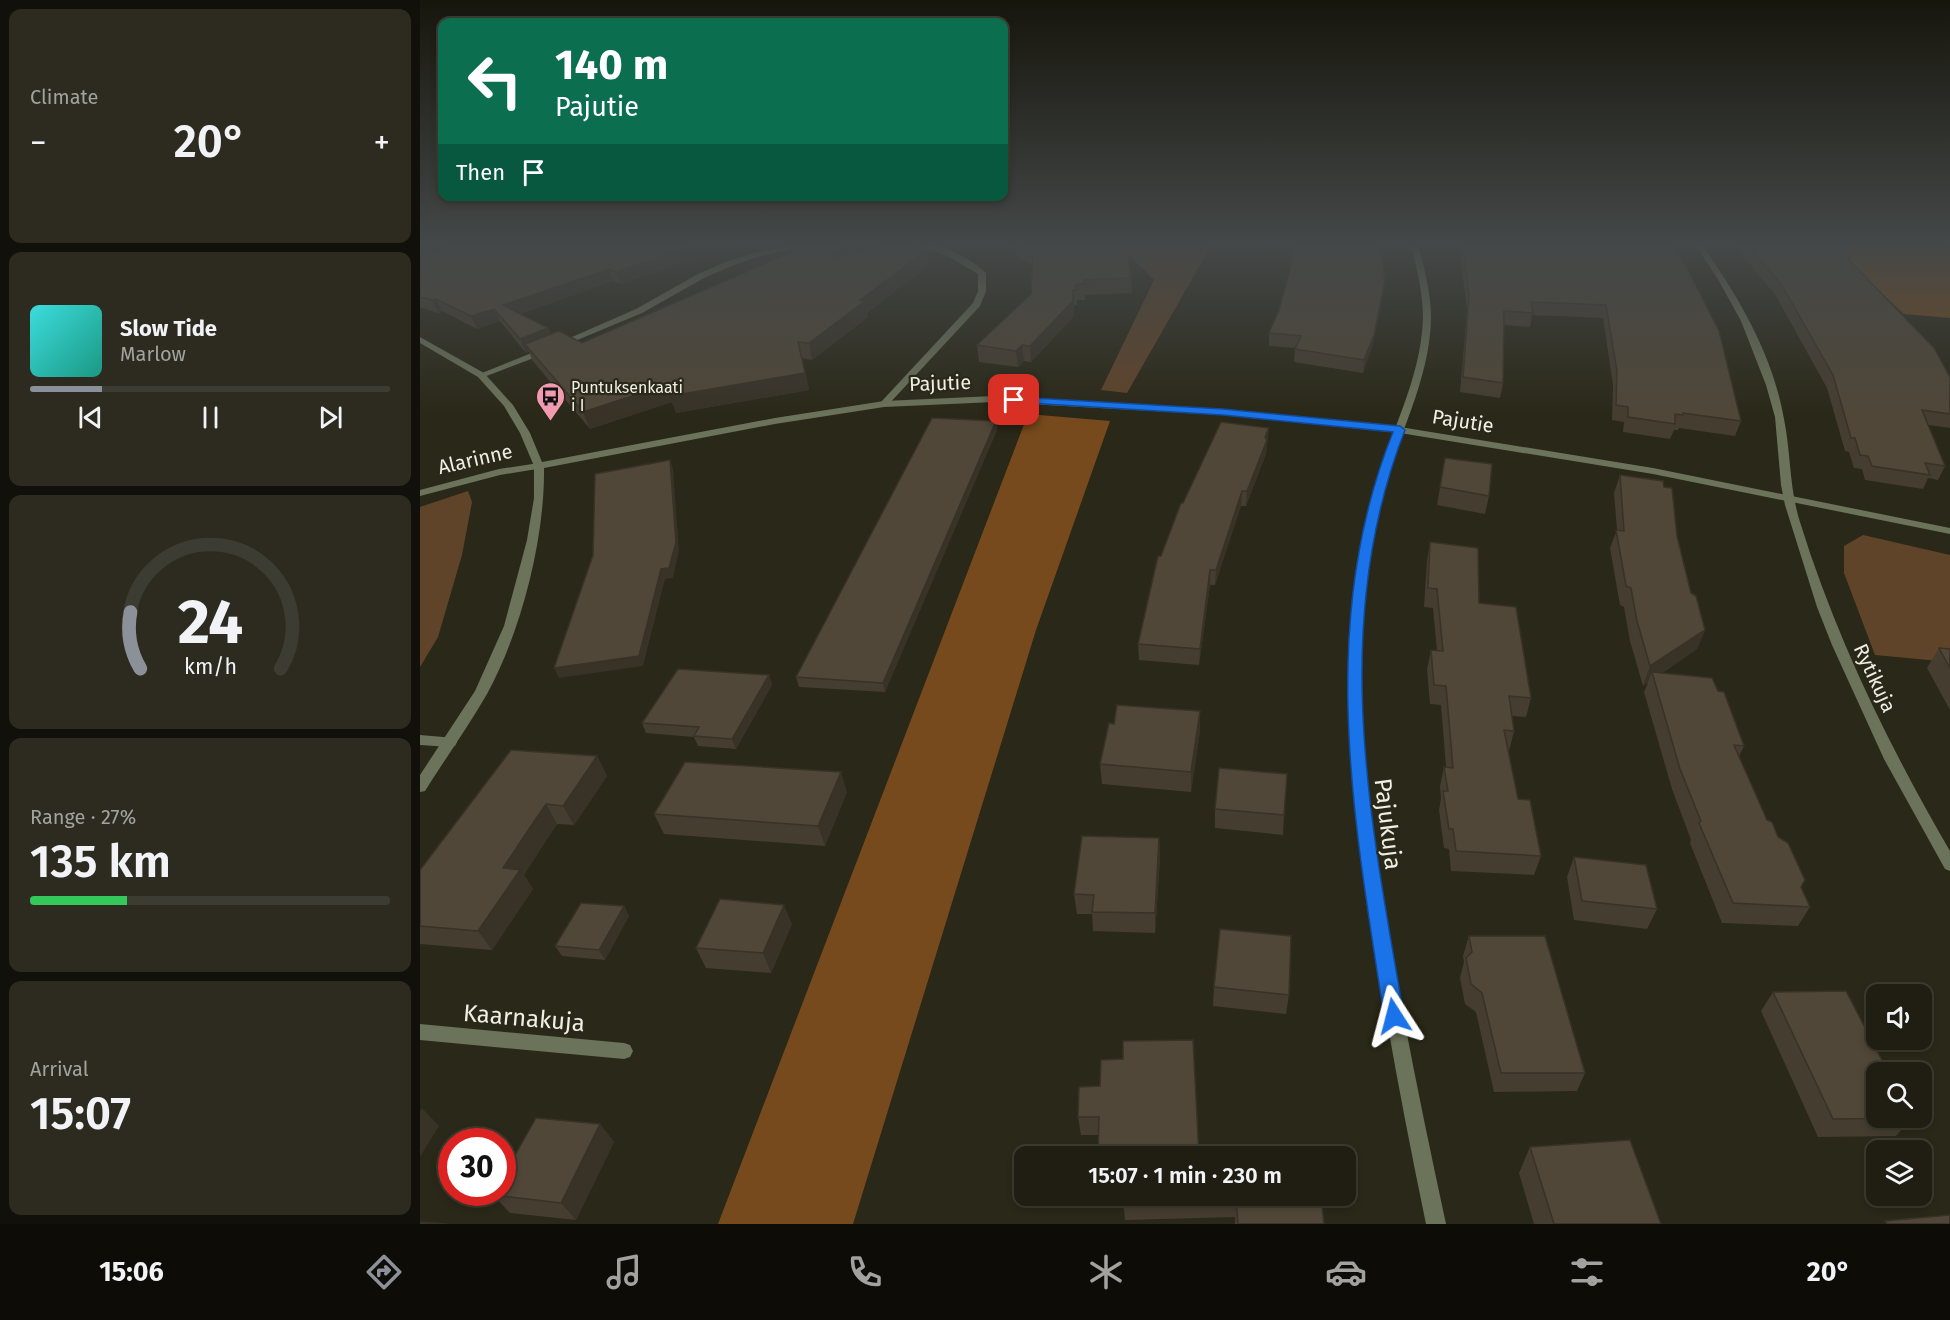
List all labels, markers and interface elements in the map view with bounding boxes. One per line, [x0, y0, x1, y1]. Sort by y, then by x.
text: 140 m [555, 40, 668, 90]
icon: left [456, 42, 534, 120]
text: Climate [30, 85, 98, 109]
text: Pajutie [555, 91, 639, 123]
text: 20° [174, 115, 246, 169]
text: − [30, 123, 47, 163]
text: + [374, 123, 390, 163]
icon: arrive [517, 156, 550, 189]
text: Then [456, 159, 505, 186]
text: Slow Tide [120, 315, 217, 342]
text: Marlow [120, 342, 186, 366]
street label: Pajutie [908, 370, 972, 396]
pin [988, 374, 1039, 425]
place label: Puntuksenkaati i I [571, 378, 683, 415]
bus stop icon: Puntuksenkaati i I [534, 380, 566, 422]
icon: arrive [997, 383, 1030, 416]
icon: previous [74, 401, 107, 434]
icon: pause [194, 401, 227, 434]
icon: next [314, 401, 347, 434]
street label: Pajutie [1430, 404, 1496, 438]
street label: Alarinne [435, 439, 515, 479]
text: 24 [177, 585, 243, 660]
street label: Rytikuja [1849, 640, 1901, 716]
text: km/h [183, 654, 237, 680]
street label: Pajukuja [1368, 777, 1408, 871]
text: Range · 27% [30, 805, 136, 829]
text: 135 km [30, 835, 171, 889]
position arrow [1362, 984, 1426, 1048]
map controls [1866, 984, 1932, 1206]
button: sound [1866, 984, 1932, 1050]
street label: Kaarnakuja [462, 999, 586, 1037]
text: Arrival [30, 1057, 89, 1081]
button: search [1866, 1062, 1932, 1128]
text: 15:07 [30, 1087, 131, 1141]
speed limit sign: 30 [438, 1128, 516, 1206]
button: layers [1866, 1140, 1932, 1206]
text: 15:07 · 1 min · 230 m [1088, 1162, 1282, 1189]
icon: directions [363, 1251, 405, 1293]
icon: music [603, 1251, 645, 1293]
icon: phone [844, 1251, 886, 1293]
icon: climate [1085, 1251, 1127, 1293]
icon: car [1325, 1251, 1367, 1293]
icon: filters [1566, 1251, 1608, 1293]
text: 15:06 [99, 1256, 164, 1288]
text: 20° [1807, 1256, 1851, 1288]

